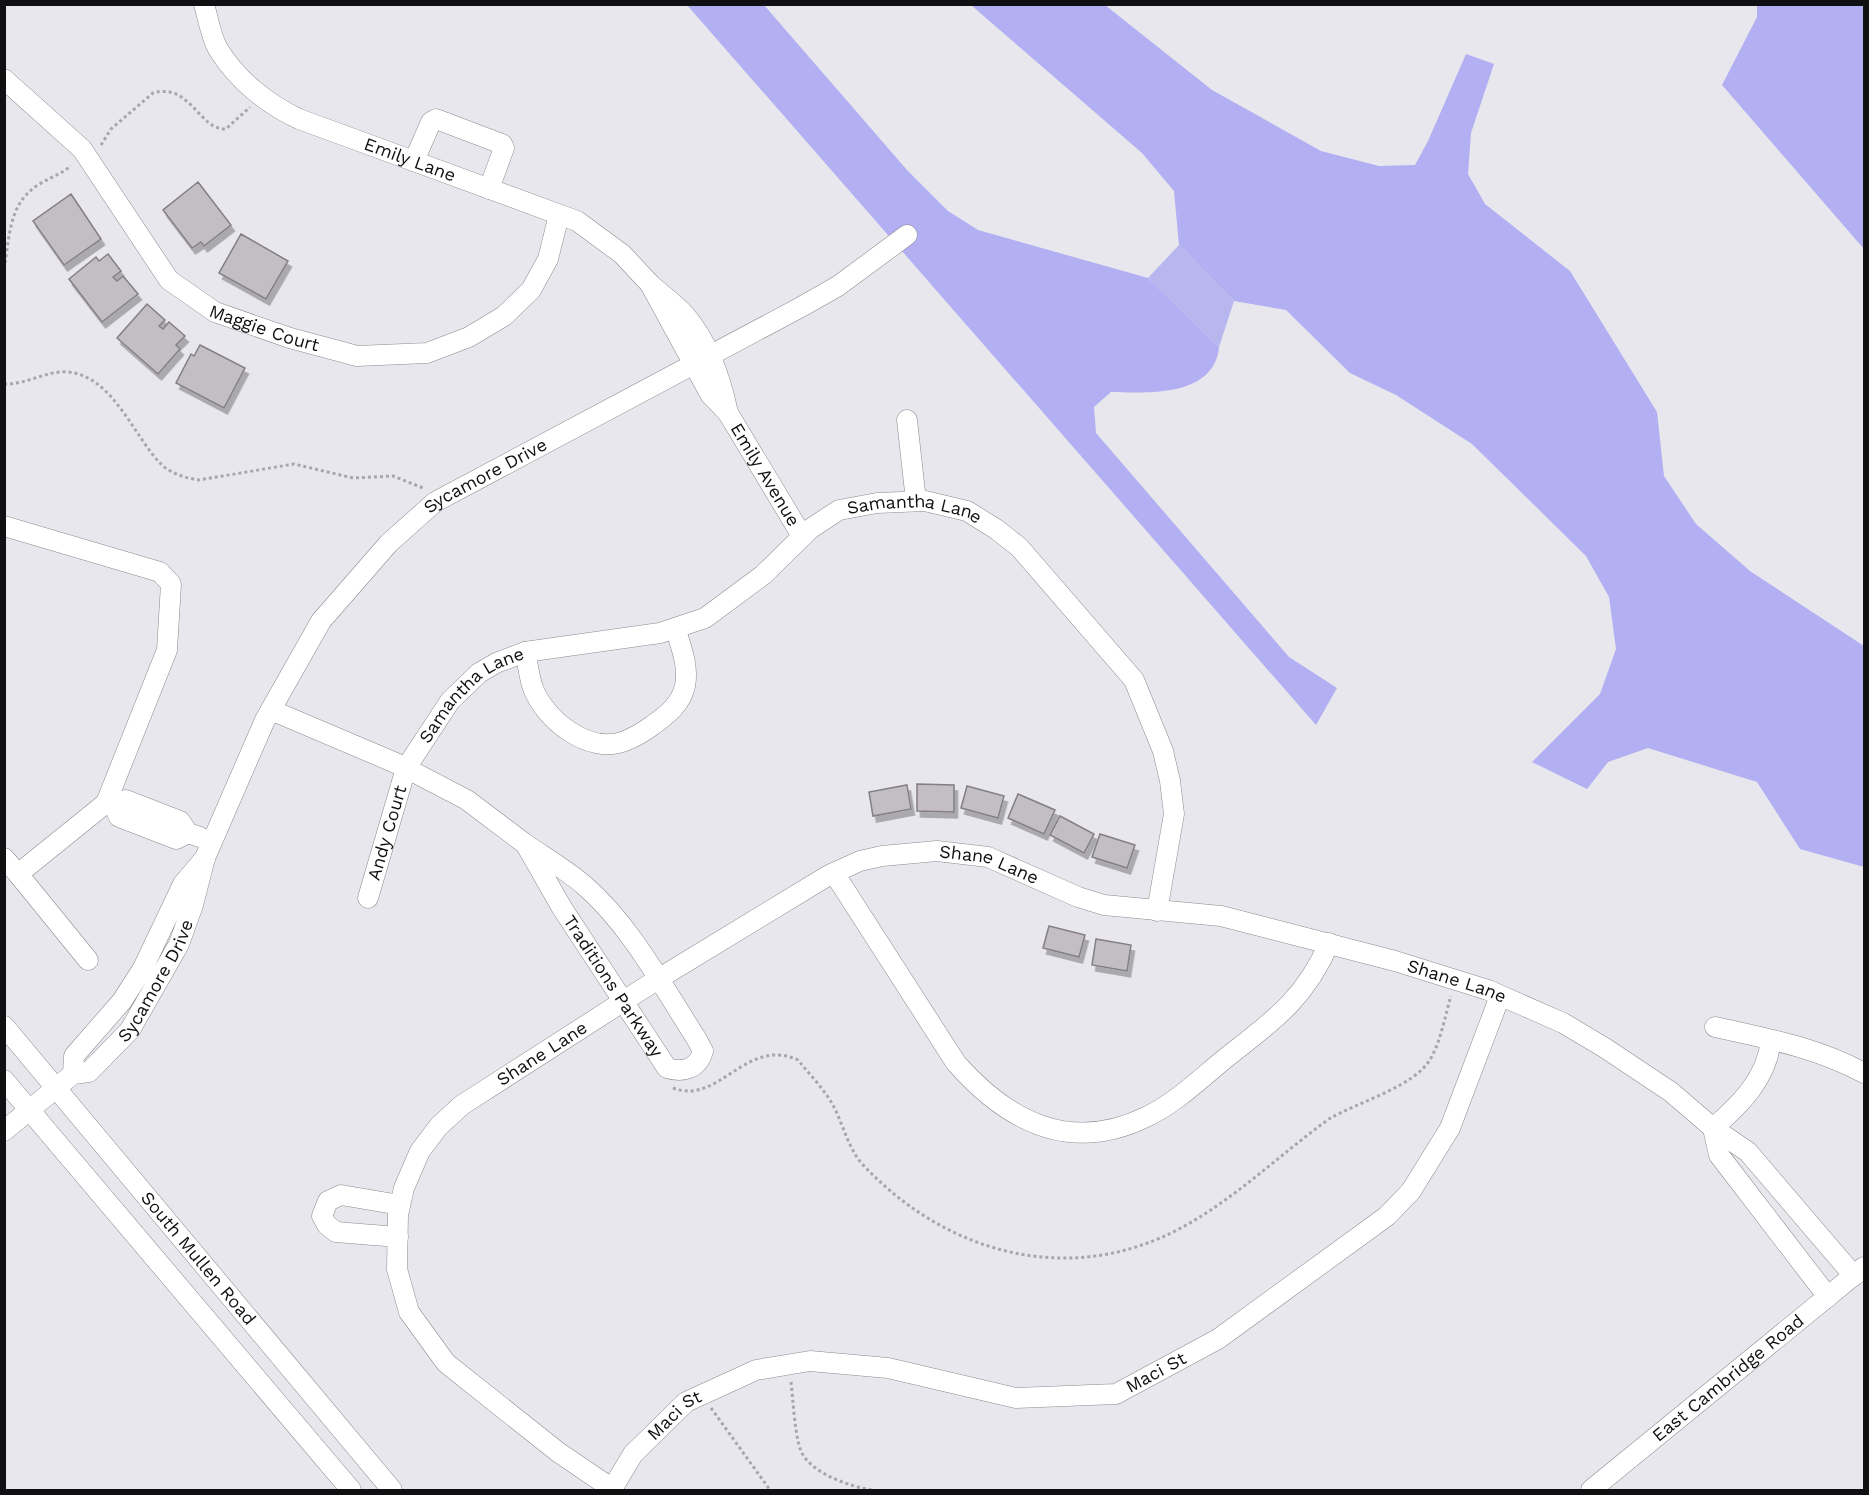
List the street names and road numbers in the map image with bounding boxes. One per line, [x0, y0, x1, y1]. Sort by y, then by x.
street label: Emily Lane [362, 133, 459, 186]
street label: Maggie Court [207, 300, 322, 356]
street label: Emily Avenue [727, 419, 805, 530]
street label: Sycamore Drive [419, 433, 550, 517]
street label: Samantha Lane [845, 490, 986, 528]
street label: Samantha Lane [414, 642, 527, 747]
street label: Andy Court [363, 782, 411, 883]
street label: Shane Lane [938, 840, 1042, 888]
street label: Traditions Parkway [559, 911, 668, 1061]
street label: Sycamore Drive [113, 917, 197, 1046]
street label: Shane Lane [1405, 954, 1510, 1007]
street label: Shane Lane [493, 1016, 591, 1090]
street label: South Mullen Road [137, 1187, 260, 1329]
street label: East Cambridge Road [1648, 1310, 1808, 1446]
street label: Maci St [1122, 1347, 1190, 1397]
street label: Maci St [643, 1385, 705, 1444]

